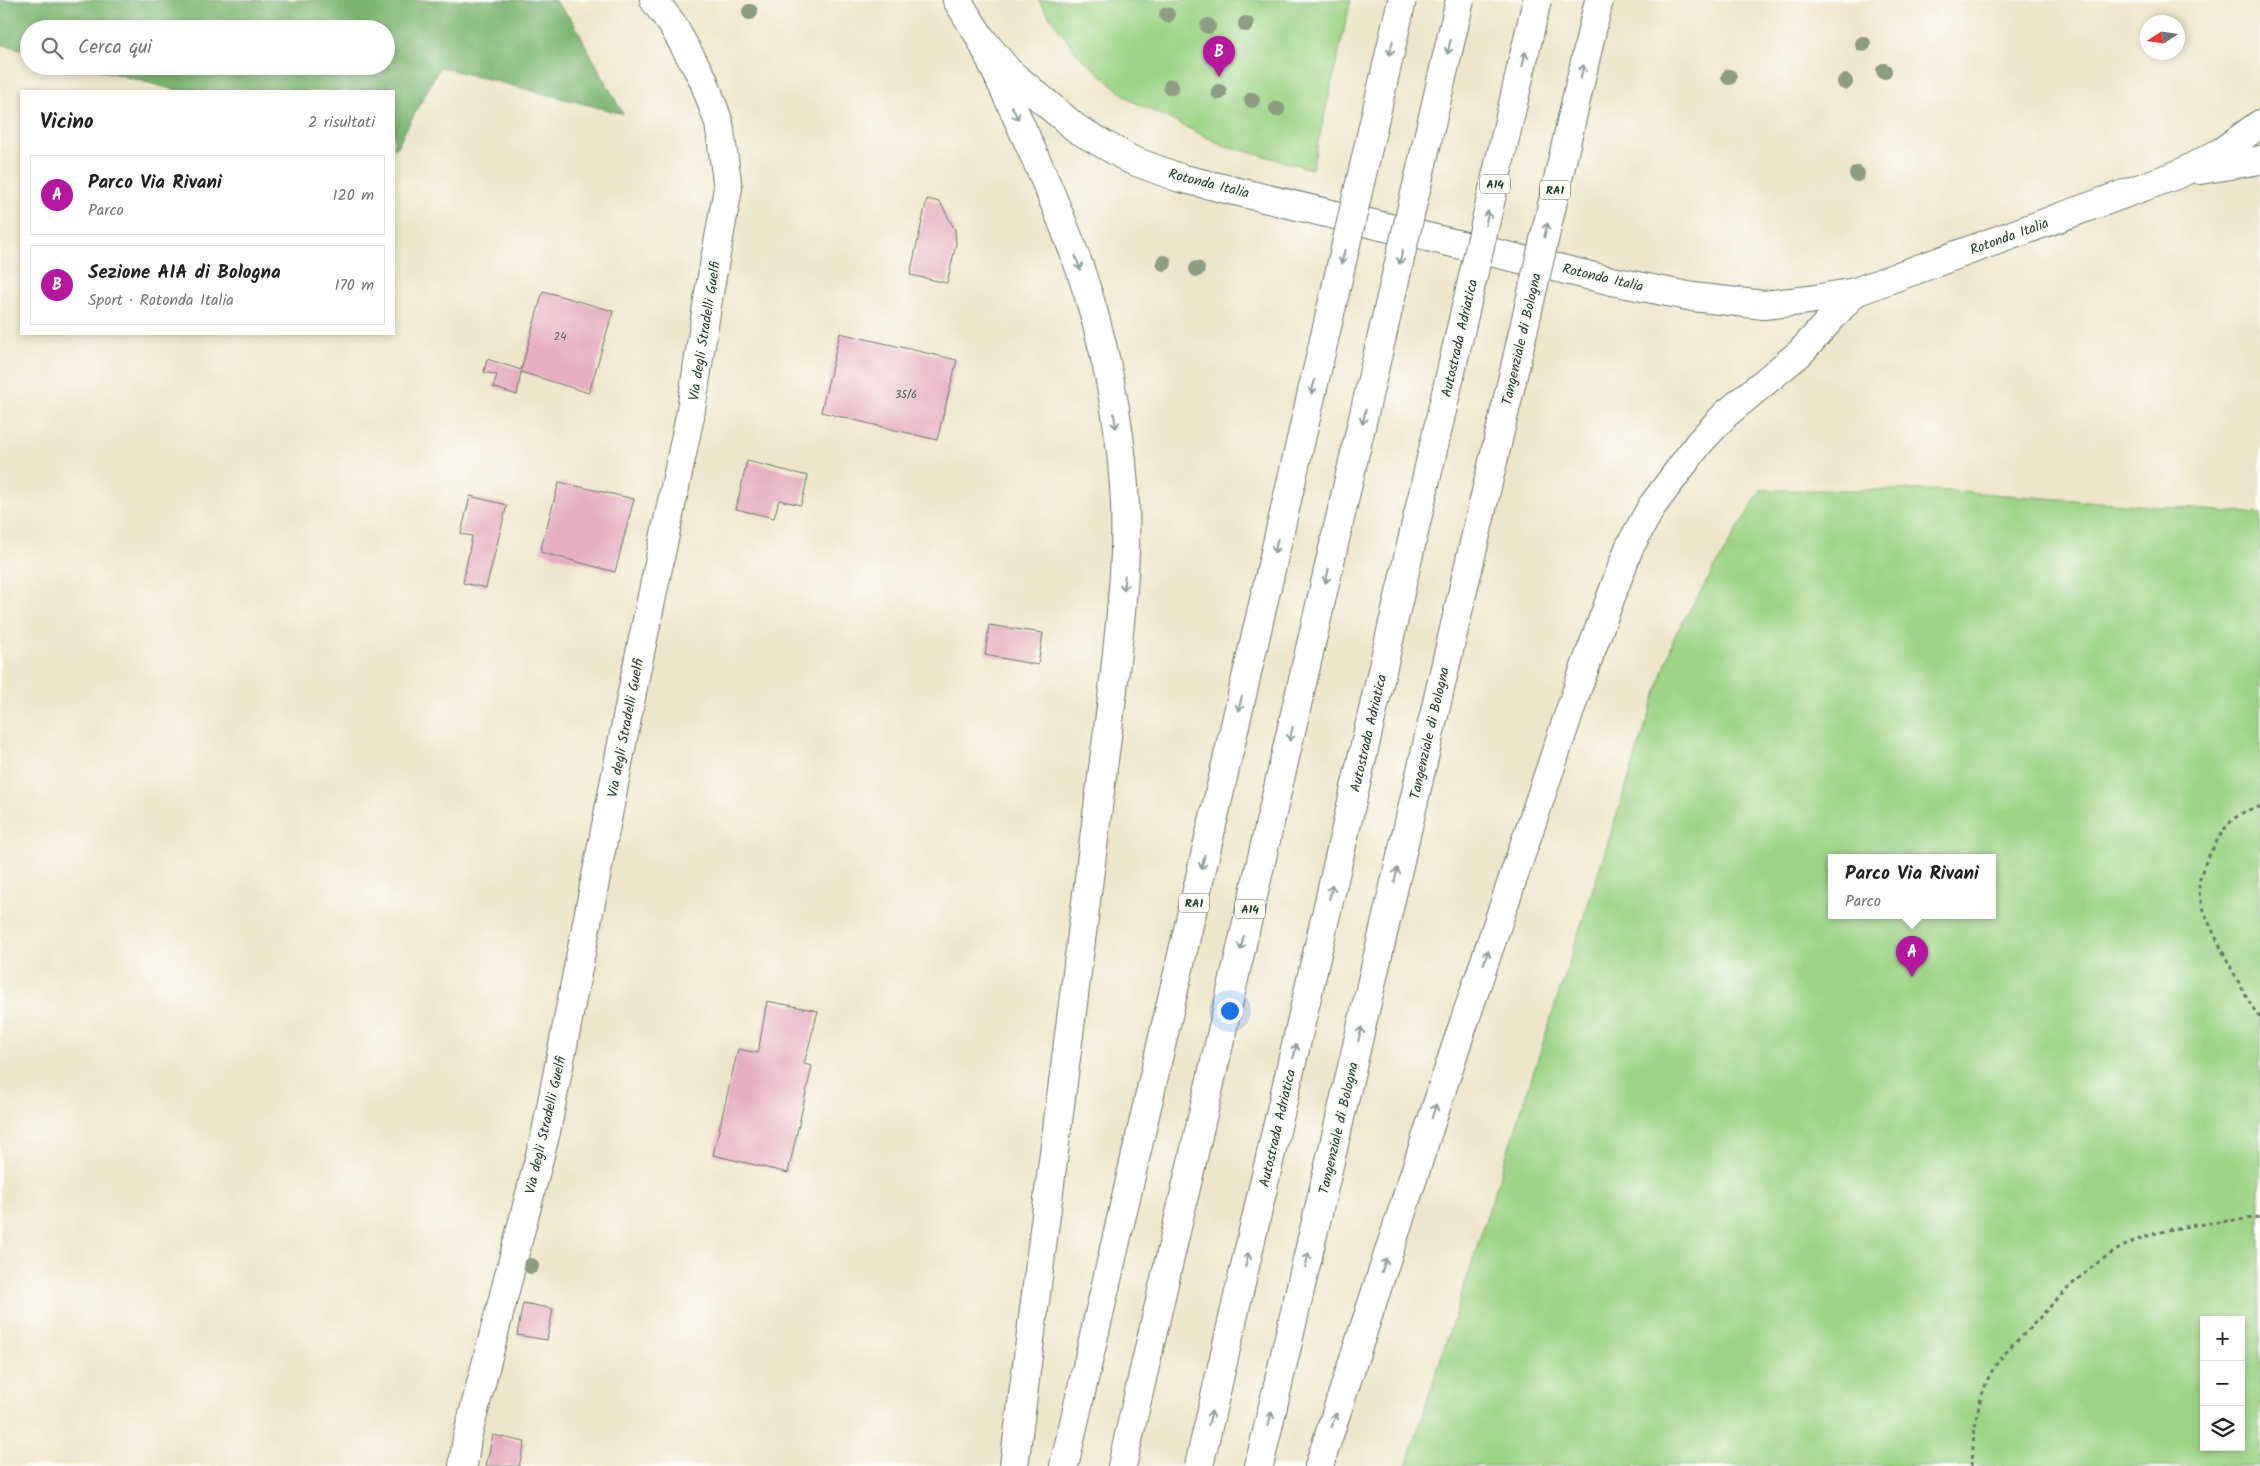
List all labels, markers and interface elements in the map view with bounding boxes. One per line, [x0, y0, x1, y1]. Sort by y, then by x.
north arrow [2140, 15, 2185, 60]
search box [20, 20, 395, 75]
text: Cerca qui [78, 33, 152, 63]
icon: search [38, 34, 66, 62]
pin: B [1203, 36, 1235, 77]
one-way arrow [1386, 39, 1395, 55]
one-way arrow [1444, 39, 1453, 55]
one-way arrow [1520, 52, 1529, 68]
one-way arrow [1578, 64, 1587, 80]
one-way arrow [1011, 105, 1021, 120]
text: Vicino [40, 106, 94, 139]
text: 2 risultati [308, 110, 375, 135]
street label: Rotonda Italia [1166, 163, 1251, 205]
text: Parco Via Rivani [88, 168, 222, 198]
road number: A14 [1480, 174, 1510, 193]
road number: RA1 [1540, 180, 1570, 200]
text: A [52, 183, 62, 208]
text: 120 m [333, 183, 374, 208]
text: Parco [88, 198, 124, 223]
one-way arrow [1483, 210, 1492, 226]
street label: Rotonda Italia [1967, 212, 2052, 261]
one-way arrow [1542, 222, 1551, 238]
one-way arrow [1396, 248, 1405, 264]
one-way arrow [1338, 249, 1347, 265]
one-way arrow [1074, 255, 1083, 270]
text: Sezione AIA di Bologna [88, 258, 281, 288]
street label: Rotonda Italia [1560, 258, 1645, 298]
street label: Via degli Stradelli Guelfi [683, 259, 727, 402]
street label: Tangenziale di Bologna [1496, 271, 1548, 407]
text: B [52, 273, 62, 298]
text: 170 m [334, 273, 374, 298]
street label: Autostrada Adriatica [1436, 277, 1484, 399]
text: Sport · Rotonda Italia [88, 288, 234, 313]
house number: 24 [554, 328, 566, 346]
one-way arrow [1308, 379, 1317, 395]
house number: 35/6 [895, 386, 917, 404]
one-way arrow [1359, 409, 1368, 425]
one-way arrow [1111, 413, 1121, 429]
one-way arrow [1271, 537, 1280, 553]
one-way arrow [1322, 567, 1331, 583]
one-way arrow [1119, 574, 1129, 590]
street label: Via degli Stradelli Guelfi [602, 656, 650, 799]
street label: Tangenziale di Bologna [1404, 665, 1456, 801]
street label: Autostrada Adriatica [1345, 672, 1393, 794]
one-way arrow [1235, 695, 1244, 711]
one-way arrow [1286, 725, 1295, 741]
one-way arrow [1198, 854, 1207, 870]
popup [1828, 854, 1996, 919]
text: Parco Via Rivani [1845, 859, 1979, 889]
one-way arrow [1392, 868, 1401, 884]
one-way arrow [1327, 885, 1336, 901]
text: Parco [1845, 889, 1881, 914]
road number: RA1 [1179, 894, 1209, 912]
road number: A14 [1235, 900, 1265, 919]
one-way arrow [1237, 935, 1246, 951]
pin: A [1896, 936, 1928, 977]
one-way arrow [1482, 949, 1491, 965]
your location [1217, 998, 1243, 1024]
one-way arrow [1356, 1026, 1365, 1042]
one-way arrow [1291, 1043, 1300, 1059]
street label: Via degli Stradelli Guelfi [519, 1054, 573, 1196]
street label: Tangenziale di Bologna [1313, 1060, 1365, 1196]
street label: Autostrada Adriatica [1254, 1067, 1302, 1189]
one-way arrow [1430, 1103, 1440, 1119]
one-way arrow [1243, 1253, 1252, 1269]
one-way arrow [1303, 1253, 1312, 1269]
one-way arrow [1380, 1257, 1390, 1273]
map controls [2200, 1316, 2245, 1451]
button: + [2200, 1316, 2245, 1361]
button: − [2200, 1361, 2245, 1406]
button: layers [2200, 1406, 2245, 1451]
one-way arrow [1206, 1411, 1215, 1427]
one-way arrow [1266, 1411, 1275, 1427]
one-way arrow [1330, 1412, 1339, 1428]

